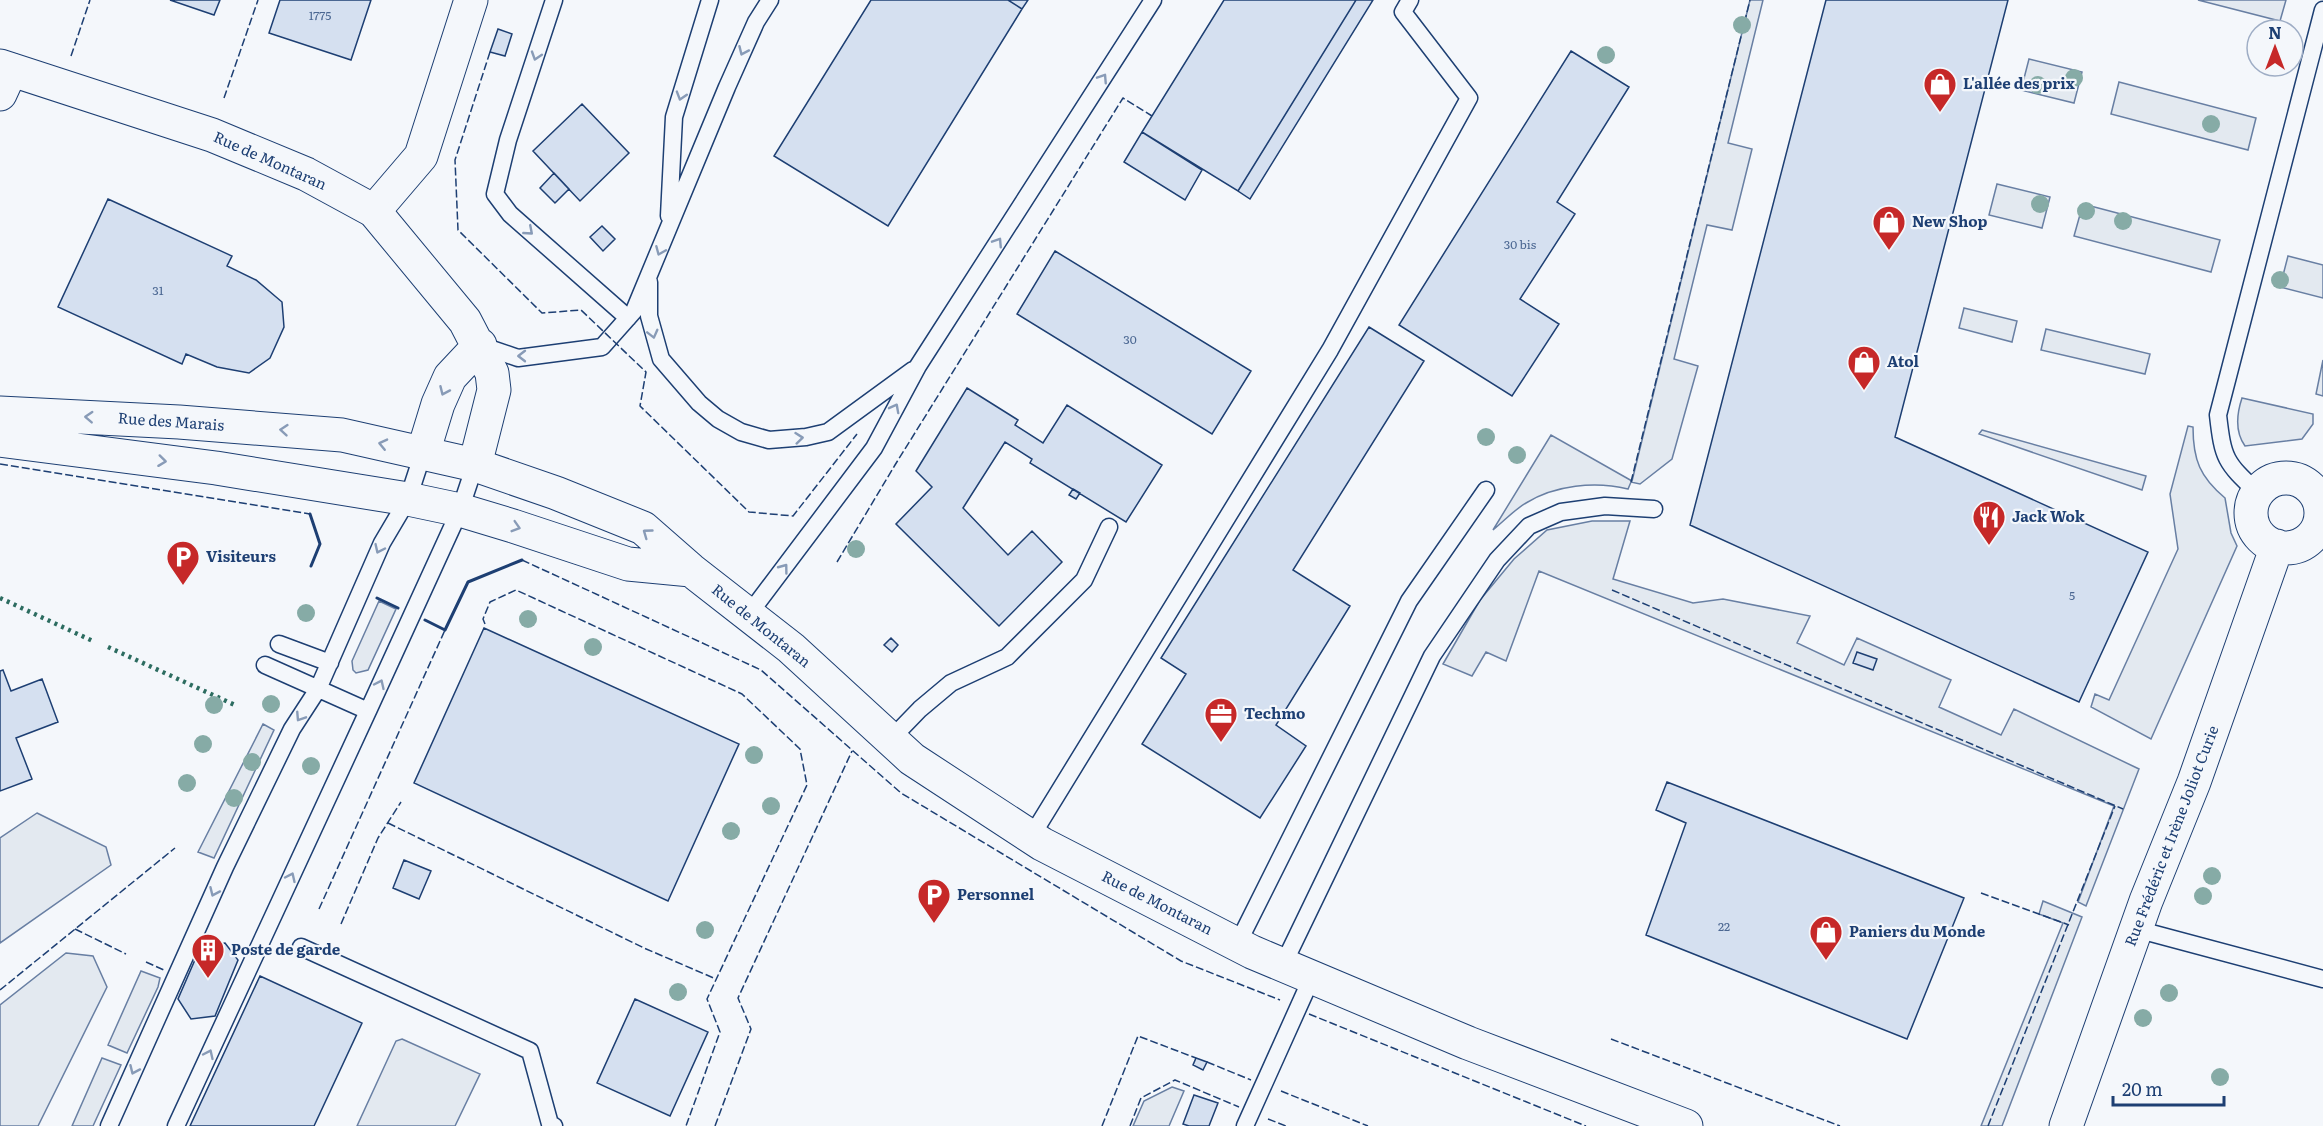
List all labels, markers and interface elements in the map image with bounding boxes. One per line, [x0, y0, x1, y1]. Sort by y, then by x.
house number: 1775 [309, 6, 331, 24]
north arrow [2245, 18, 2305, 78]
text: N [2268, 20, 2282, 44]
one-way arrow [738, 45, 750, 56]
one-way arrow [530, 50, 543, 61]
shop icon: L'allée des prix [1922, 66, 1958, 113]
place label: L'allée des prix [1963, 71, 2075, 94]
one-way arrow [1095, 74, 1107, 84]
one-way arrow [675, 90, 688, 101]
street label: Rue de Montaran [210, 124, 331, 195]
shop icon: New Shop [1871, 204, 1907, 251]
place label: New Shop [1912, 209, 1987, 232]
one-way arrow [522, 224, 533, 235]
house number: 30 bis [1504, 235, 1537, 253]
one-way arrow [990, 238, 1002, 248]
one-way arrow [655, 244, 667, 255]
house number: 31 [152, 281, 164, 299]
one-way arrow [646, 328, 659, 338]
house number: 30 [1123, 330, 1137, 348]
shop icon: Atol [1846, 344, 1882, 391]
place label: Atol [1887, 349, 1919, 372]
one-way arrow [517, 350, 526, 362]
one-way arrow [439, 385, 451, 396]
one-way arrow [888, 404, 899, 415]
street label: Rue des Marais [117, 405, 225, 436]
one-way arrow [85, 411, 94, 424]
one-way arrow [279, 424, 288, 437]
one-way arrow [794, 432, 803, 444]
one-way arrow [379, 438, 389, 451]
one-way arrow [157, 455, 167, 467]
restaurant icon: Jack Wok [1971, 499, 2007, 546]
place label: Jack Wok [2012, 504, 2086, 527]
one-way arrow [511, 520, 521, 532]
one-way arrow [642, 529, 653, 540]
parking icon: Visiteurs [165, 539, 201, 586]
one-way arrow [375, 543, 387, 554]
place label: Visiteurs [206, 544, 276, 567]
one-way arrow [777, 563, 788, 574]
street label: Rue de Montaran [707, 578, 817, 672]
house number: 5 [2069, 586, 2075, 604]
one-way arrow [373, 679, 385, 690]
office icon: Techmo [1203, 696, 1239, 743]
place label: Techmo [1244, 701, 1305, 724]
one-way arrow [295, 711, 307, 721]
street label: Rue Frédéric et Irène Joliot Curie [2118, 721, 2224, 949]
street label: Rue de Montaran [1098, 864, 1217, 940]
one-way arrow [284, 872, 296, 883]
parking icon: Personnel [916, 877, 952, 924]
place label: Personnel [957, 882, 1035, 905]
one-way arrow [209, 886, 221, 897]
shop icon: Paniers du Monde [1808, 914, 1844, 961]
house number: 22 [1718, 917, 1730, 935]
place label: Paniers du Monde [1849, 919, 1986, 942]
building icon: Poste de garde [190, 932, 226, 979]
place label: Poste de garde [231, 937, 341, 960]
one-way arrow [202, 1049, 214, 1060]
one-way arrow [130, 1064, 142, 1075]
scale bar [2113, 1069, 2224, 1107]
text: 20 m [2122, 1075, 2163, 1102]

